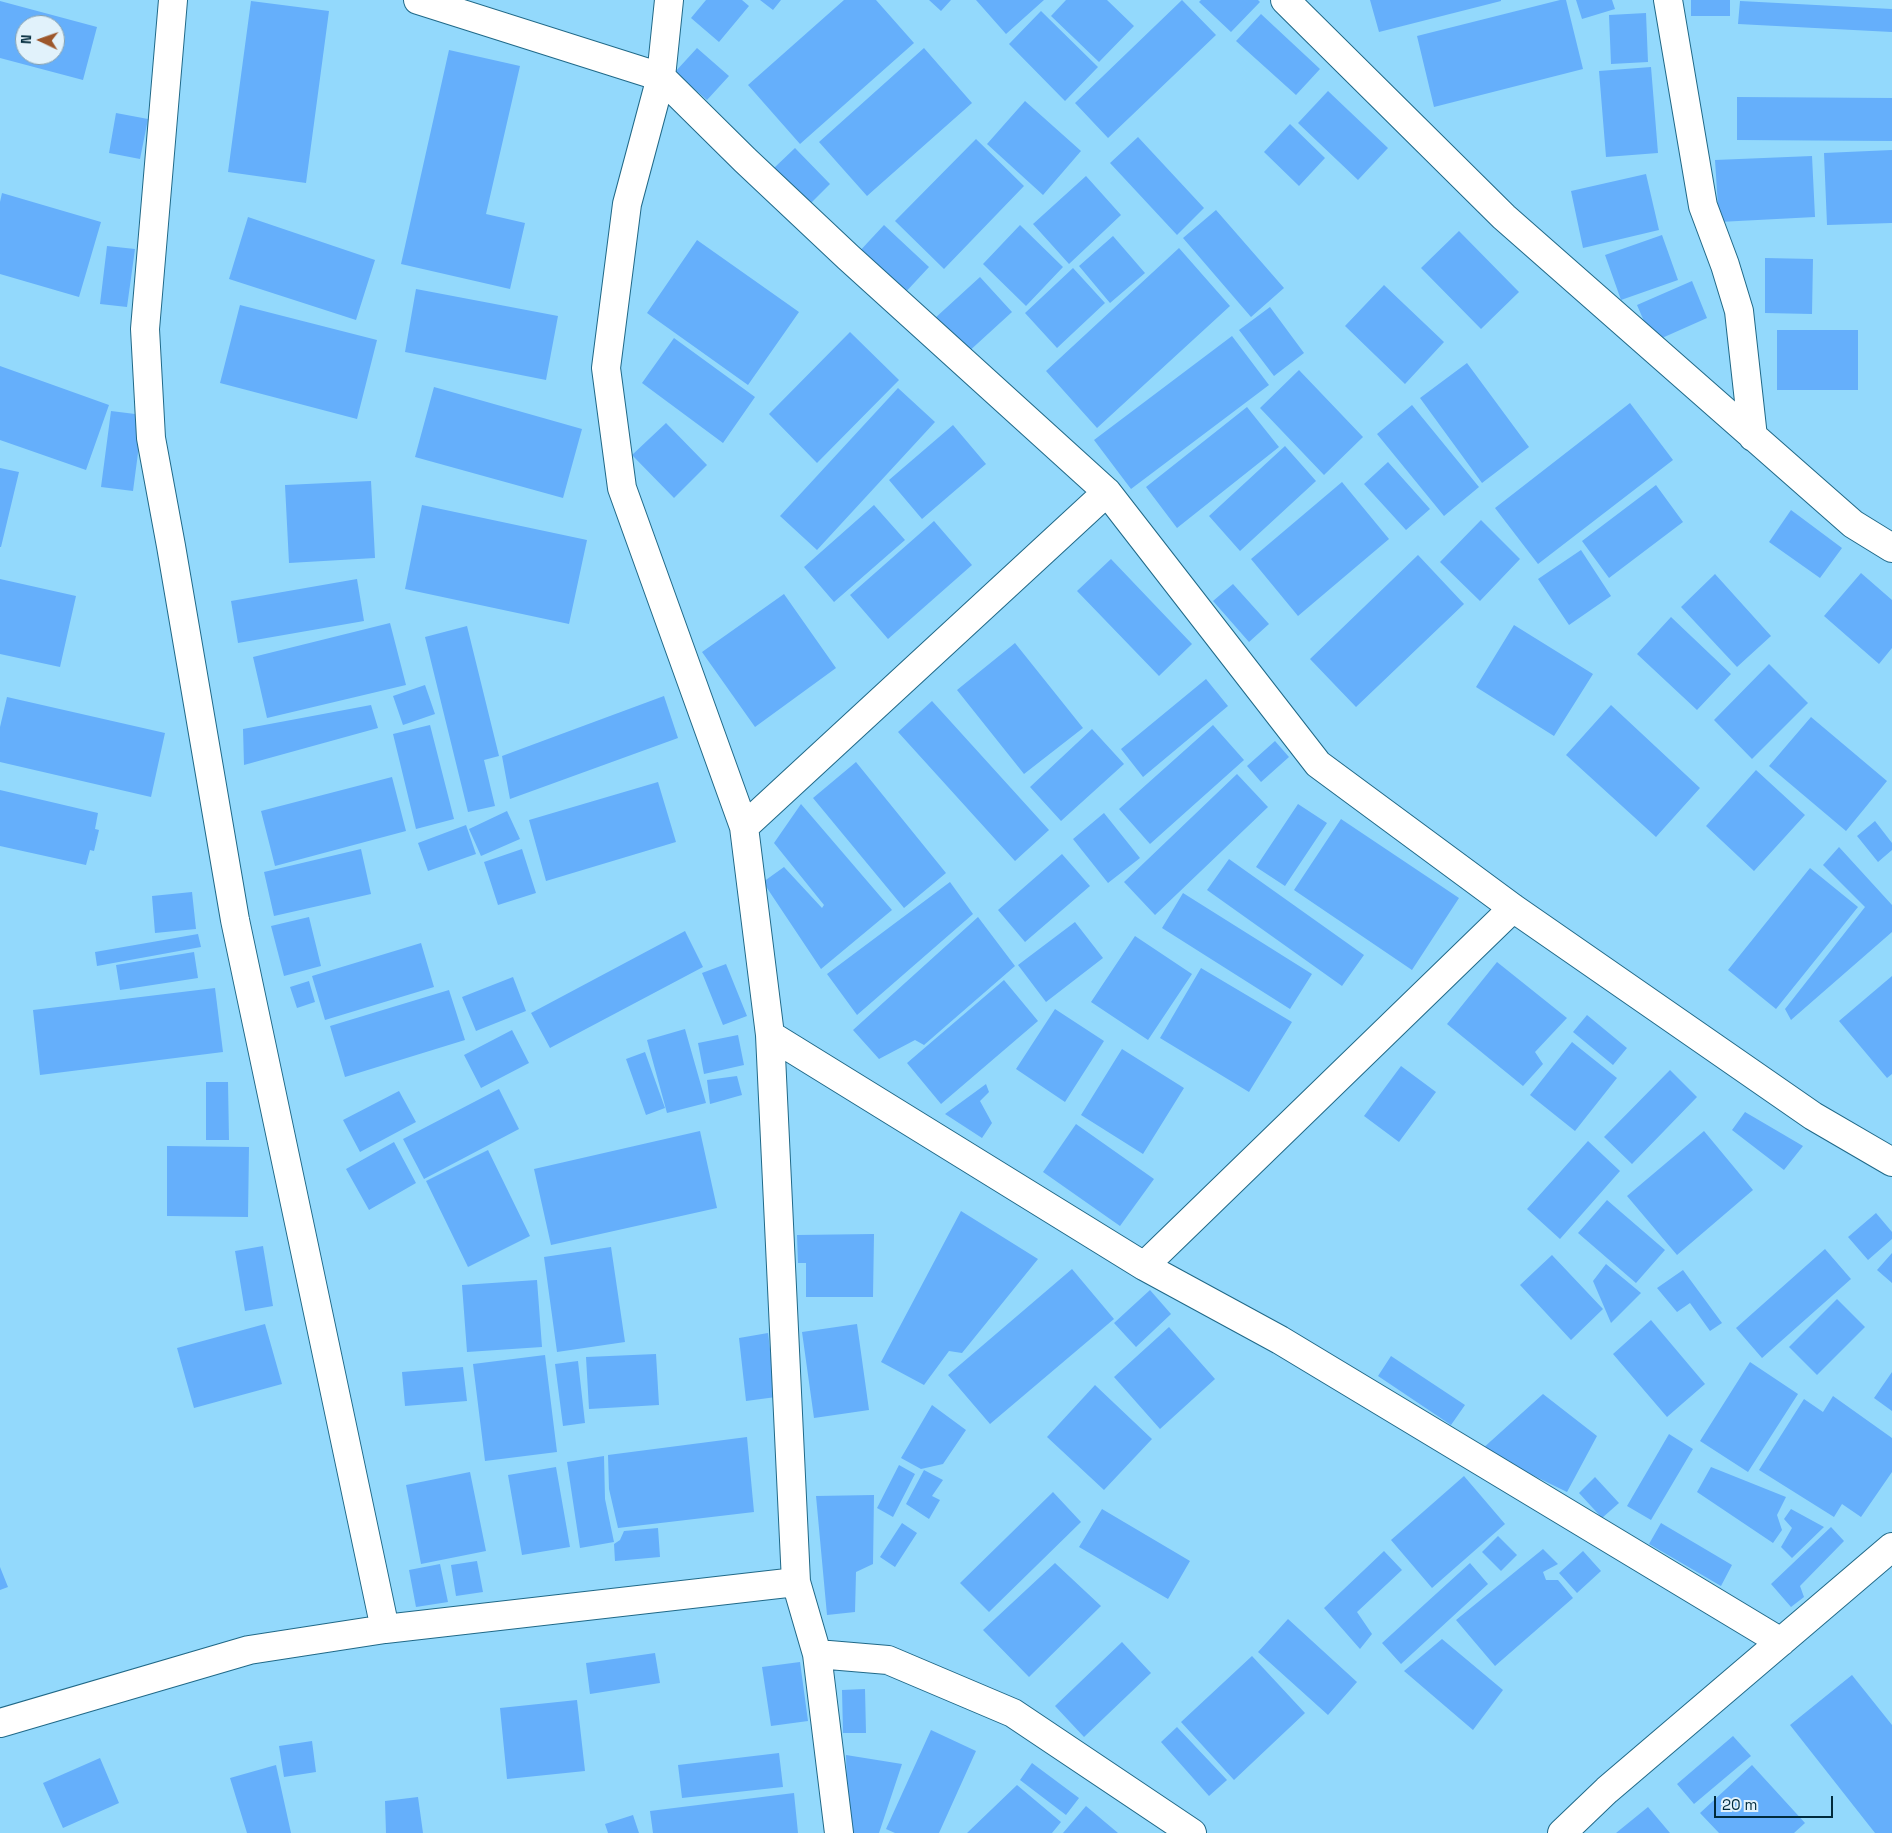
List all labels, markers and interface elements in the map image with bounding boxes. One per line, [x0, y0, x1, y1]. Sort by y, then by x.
north arrow [15, 15, 65, 65]
text: N [17, 34, 35, 44]
scale bar [1717, 1786, 1836, 1818]
text: 20 m [1722, 1795, 1757, 1814]

